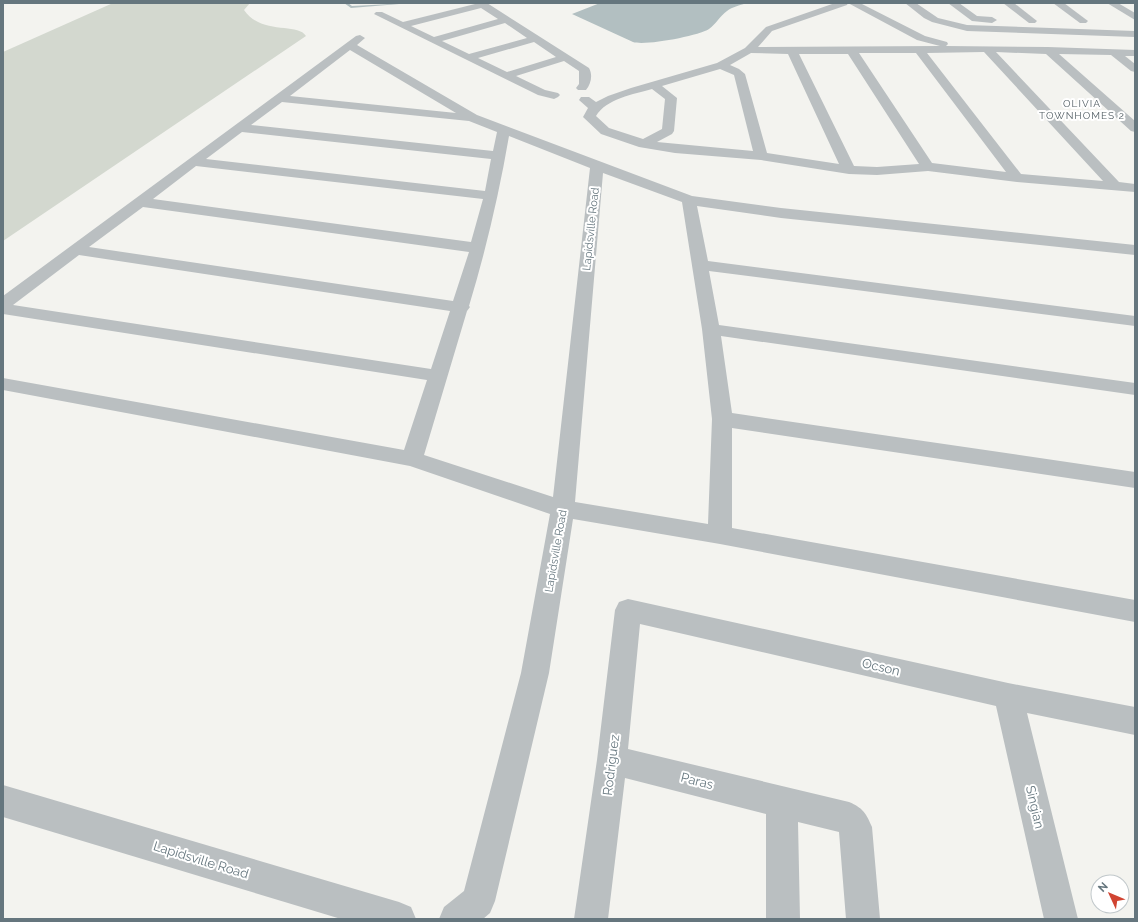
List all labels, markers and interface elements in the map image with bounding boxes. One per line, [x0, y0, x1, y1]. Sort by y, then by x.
district label: OLIVIA TOWNHOMES 2 [1039, 98, 1125, 121]
street label: Lapidsville Road [580, 187, 602, 271]
street label: Lapidsville Road [542, 509, 570, 593]
street label: Ocson [861, 655, 901, 679]
street label: Rodriguez [600, 734, 622, 796]
street label: Paras [679, 770, 715, 792]
street label: Singian [1023, 784, 1047, 830]
street label: Lapidsville Road [152, 838, 250, 882]
north arrow [1090, 874, 1130, 914]
text: N [1096, 880, 1111, 895]

